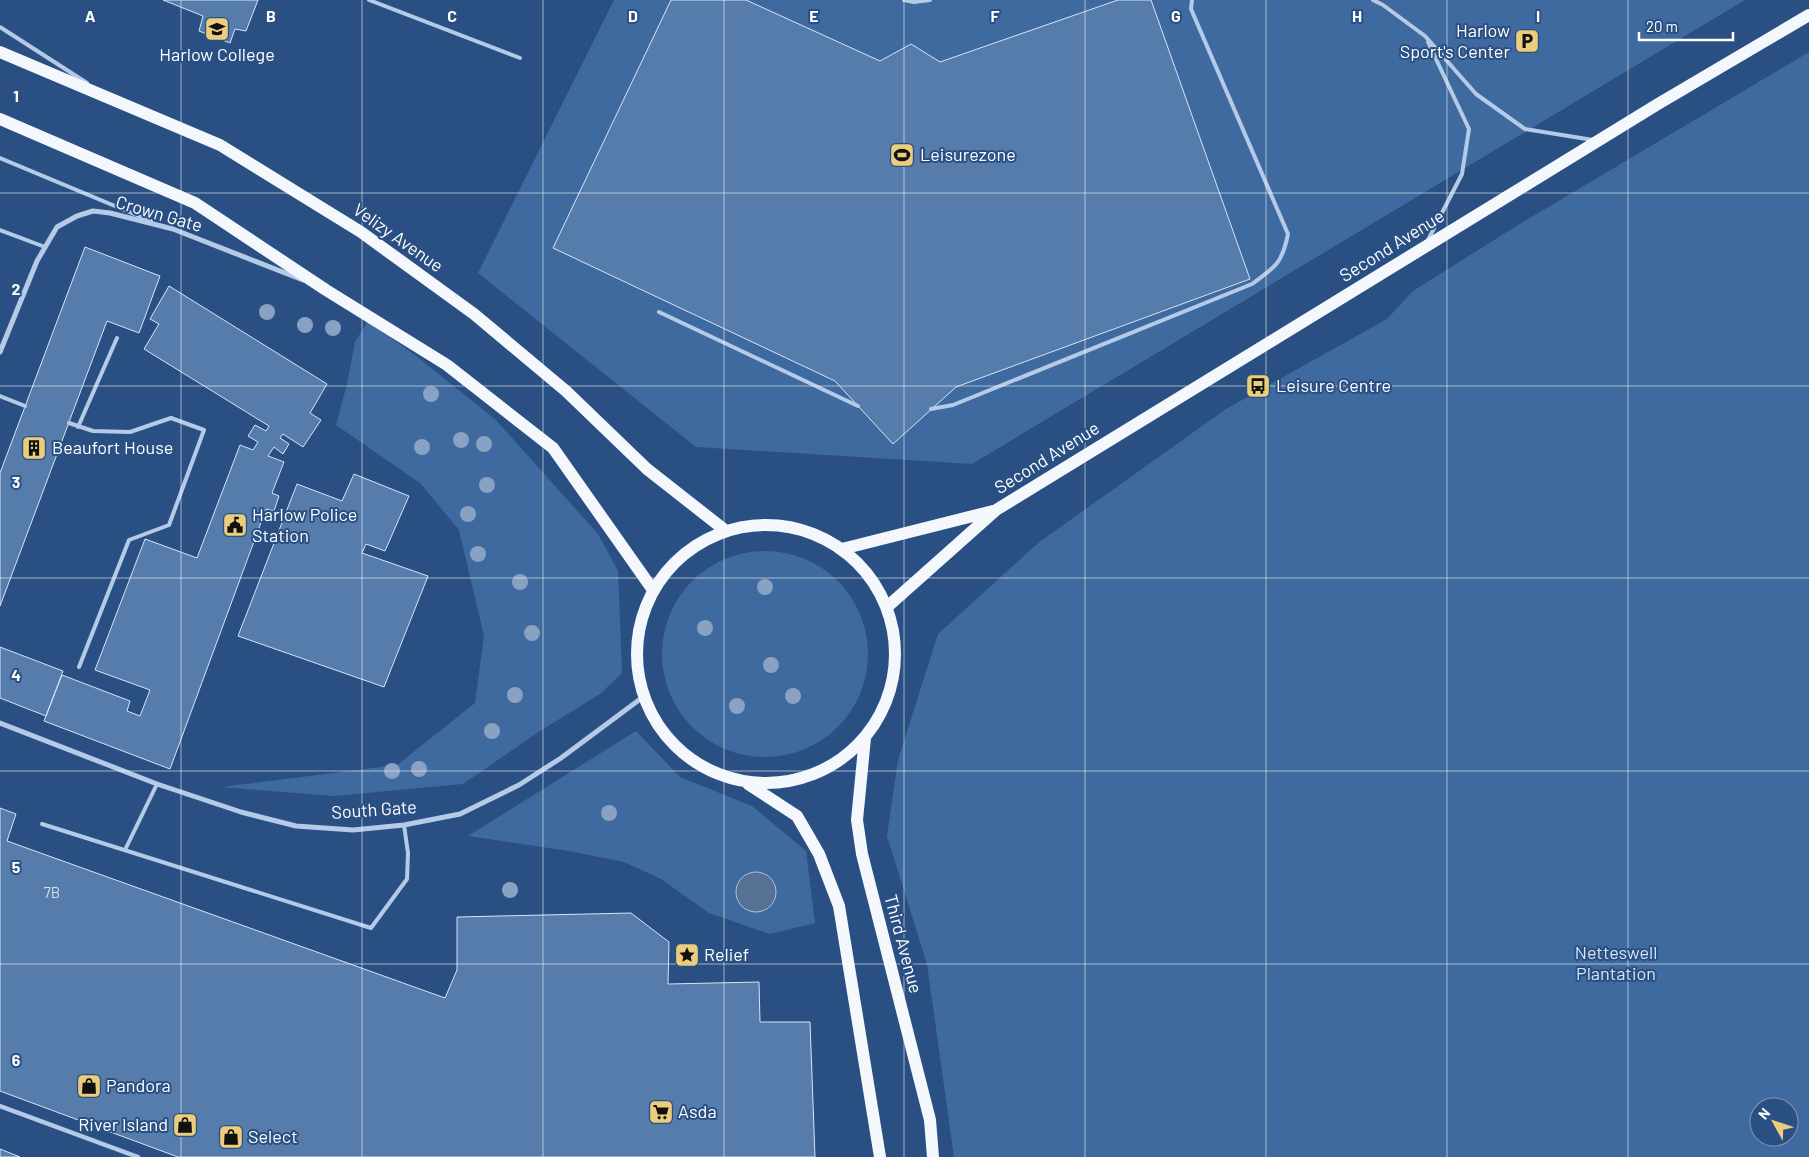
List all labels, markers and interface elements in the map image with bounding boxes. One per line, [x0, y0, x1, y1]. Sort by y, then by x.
text: A [85, 6, 96, 25]
text: B [266, 6, 276, 25]
text: C [447, 6, 457, 25]
text: D [628, 6, 638, 25]
text: E [809, 6, 819, 25]
text: F [991, 6, 1000, 25]
text: G [1171, 6, 1181, 25]
text: H [1352, 6, 1362, 25]
text: I [1536, 6, 1540, 25]
scale bar [1639, 10, 1733, 42]
school or university icon: Harlow College [204, 16, 230, 42]
text: 20 m [1646, 17, 1678, 35]
place label: Harlow Sport's Center [1400, 19, 1510, 62]
parking icon: Harlow Sport's Center [1514, 28, 1540, 54]
place label: Harlow College [159, 43, 275, 65]
text: 1 [13, 86, 19, 105]
sports icon: Leisurezone [889, 142, 915, 168]
place label: Leisurezone [920, 143, 1016, 165]
street label: Crown Gate [113, 190, 205, 236]
street label: Velizy Avenue [349, 198, 448, 276]
street label: Second Avenue [1335, 204, 1448, 286]
text: 2 [12, 279, 21, 298]
bus stop icon: Leisure Centre [1245, 373, 1271, 399]
place label: Leisure Centre [1276, 374, 1391, 396]
street label: Second Avenue [990, 416, 1103, 498]
building icon: Beaufort House [21, 435, 47, 461]
place label: Beaufort House [52, 436, 173, 458]
text: 3 [12, 472, 20, 491]
place label: Harlow Police Station [252, 503, 357, 546]
public building icon: Harlow Police Station [222, 512, 248, 538]
text: 4 [11, 665, 21, 684]
street label: South Gate [330, 795, 417, 823]
text: 5 [12, 857, 21, 876]
house number: 7B [44, 883, 60, 901]
street label: Third Avenue [880, 892, 928, 996]
park label: Netteswell Plantation [1575, 941, 1657, 984]
place icon: Relief [674, 942, 700, 968]
place label: Relief [704, 943, 749, 965]
text: 6 [12, 1050, 21, 1069]
shop icon: Pandora [76, 1073, 102, 1099]
place label: Pandora [106, 1074, 171, 1096]
north arrow [1749, 1097, 1799, 1147]
supermarket icon: Asda [648, 1099, 674, 1125]
place label: Asda [678, 1100, 717, 1122]
text: N [1754, 1104, 1773, 1122]
shop icon: River Island [172, 1112, 198, 1138]
place label: River Island [78, 1113, 168, 1135]
shop icon: Select [218, 1124, 244, 1150]
place label: Select [248, 1125, 298, 1147]

